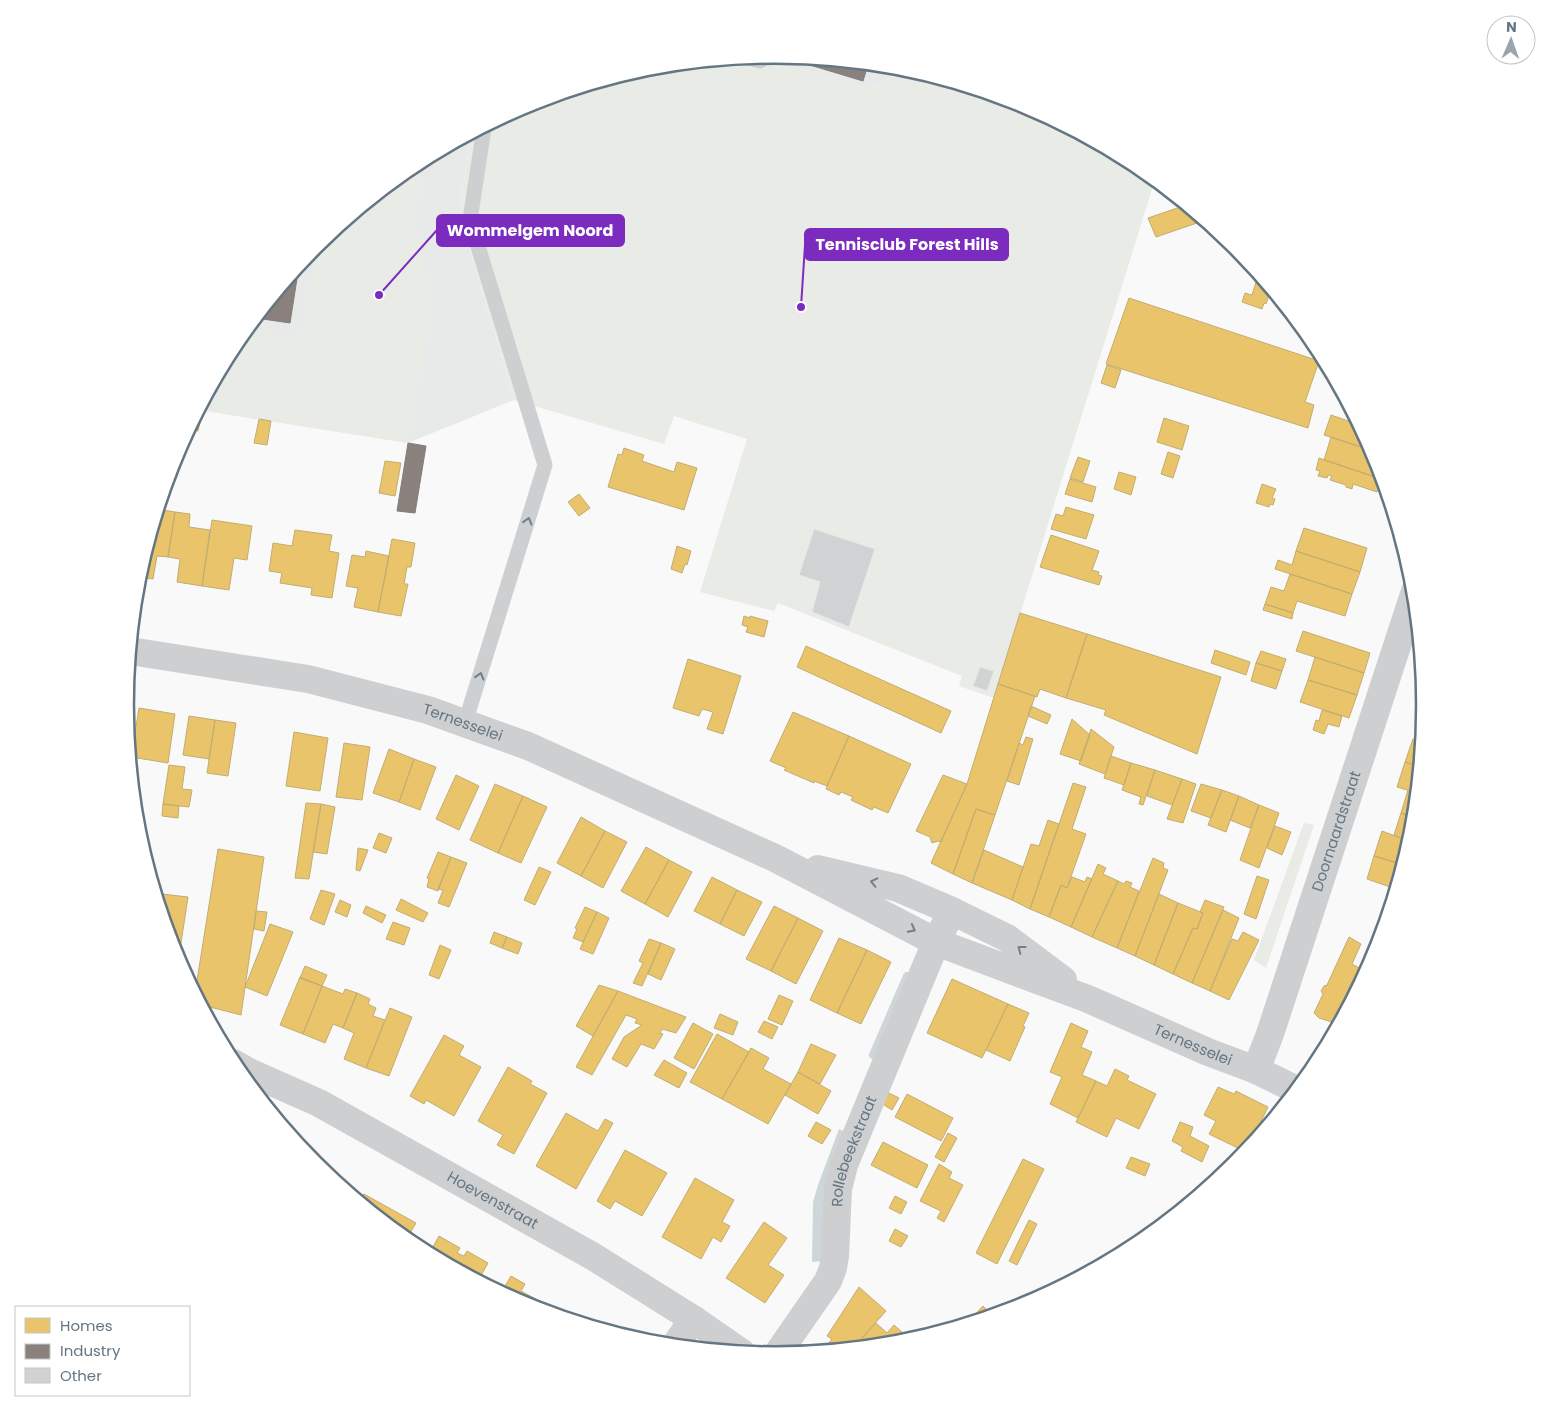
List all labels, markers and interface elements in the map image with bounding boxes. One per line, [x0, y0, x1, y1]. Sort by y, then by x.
north arrow [1486, 15, 1536, 65]
text: N [1506, 17, 1517, 37]
callout: Wommelgem Noord [437, 215, 624, 246]
text: Wommelgem Noord [447, 219, 613, 242]
callout: Tennisclub Forest Hills [805, 229, 1008, 260]
text: Tennisclub Forest Hills [815, 233, 999, 256]
one-way arrow [522, 517, 532, 525]
one-way arrow [474, 672, 484, 681]
street label: Ternesselei [421, 698, 506, 746]
street label: Doornaardstraat [1306, 768, 1365, 894]
one-way arrow [870, 877, 879, 888]
one-way arrow [907, 923, 916, 933]
one-way arrow [1017, 946, 1027, 955]
street label: Ternesselei [1150, 1018, 1235, 1070]
street label: Rollebeekstraat [826, 1092, 882, 1207]
street label: Hoevenstraat [444, 1166, 542, 1234]
legend [15, 1306, 190, 1396]
text: Homes [60, 1315, 113, 1336]
text: Industry [60, 1340, 121, 1361]
text: Other [60, 1365, 102, 1386]

